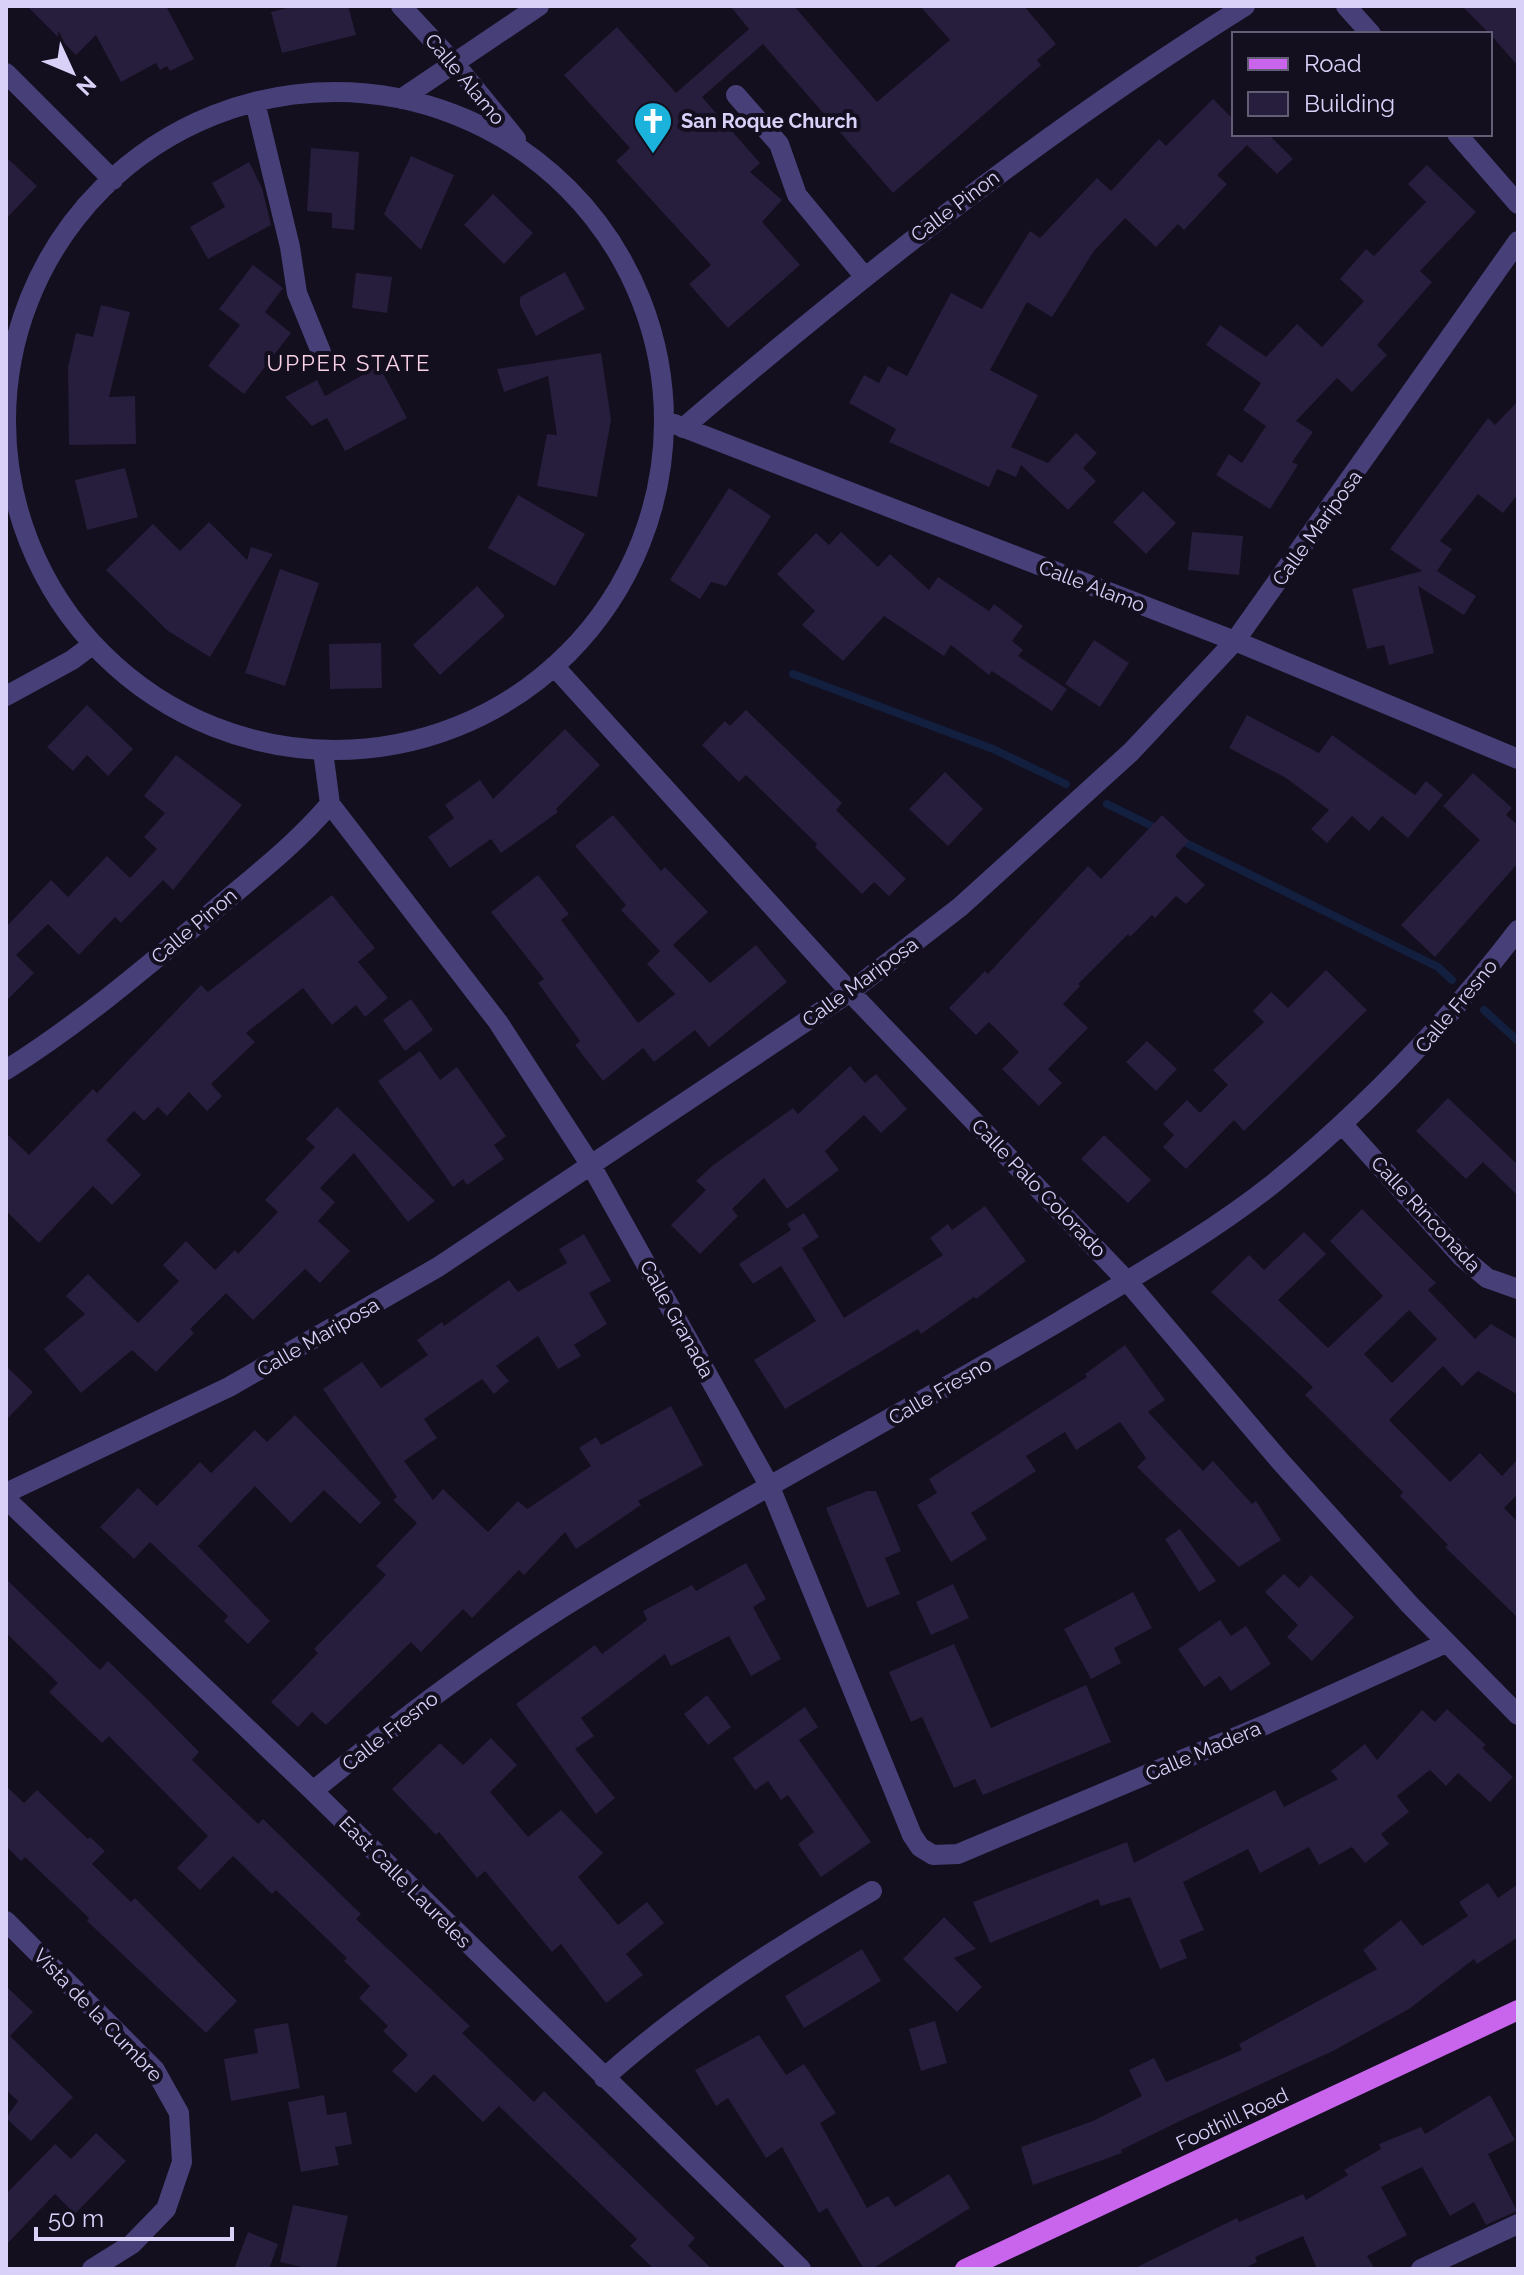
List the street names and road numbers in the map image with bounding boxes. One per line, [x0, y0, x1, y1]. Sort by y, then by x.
street label: Calle Alamo [420, 28, 510, 130]
street label: Calle Pinon [906, 165, 1004, 247]
street label: Calle Mariposa [1267, 466, 1367, 590]
street label: Calle Alamo [1035, 555, 1149, 617]
street label: Calle Pinon [146, 883, 242, 969]
street label: Calle Mariposa [798, 932, 922, 1032]
street label: Calle Fresno [1410, 954, 1502, 1058]
street label: Calle Palo Colorado [967, 1114, 1111, 1262]
street label: Calle Rinconada [1366, 1151, 1486, 1277]
street label: Calle Granada [635, 1256, 719, 1382]
street label: Calle Mariposa [253, 1292, 383, 1382]
street label: Calle Fresno [884, 1352, 996, 1430]
street label: Calle Fresno [337, 1686, 443, 1776]
street label: Calle Madera [1142, 1716, 1264, 1786]
street label: East Calle Laureles [334, 1811, 476, 1953]
street label: Vista de la Cumbre [28, 1943, 168, 2087]
street label: Foothill Road [1172, 2083, 1292, 2155]

